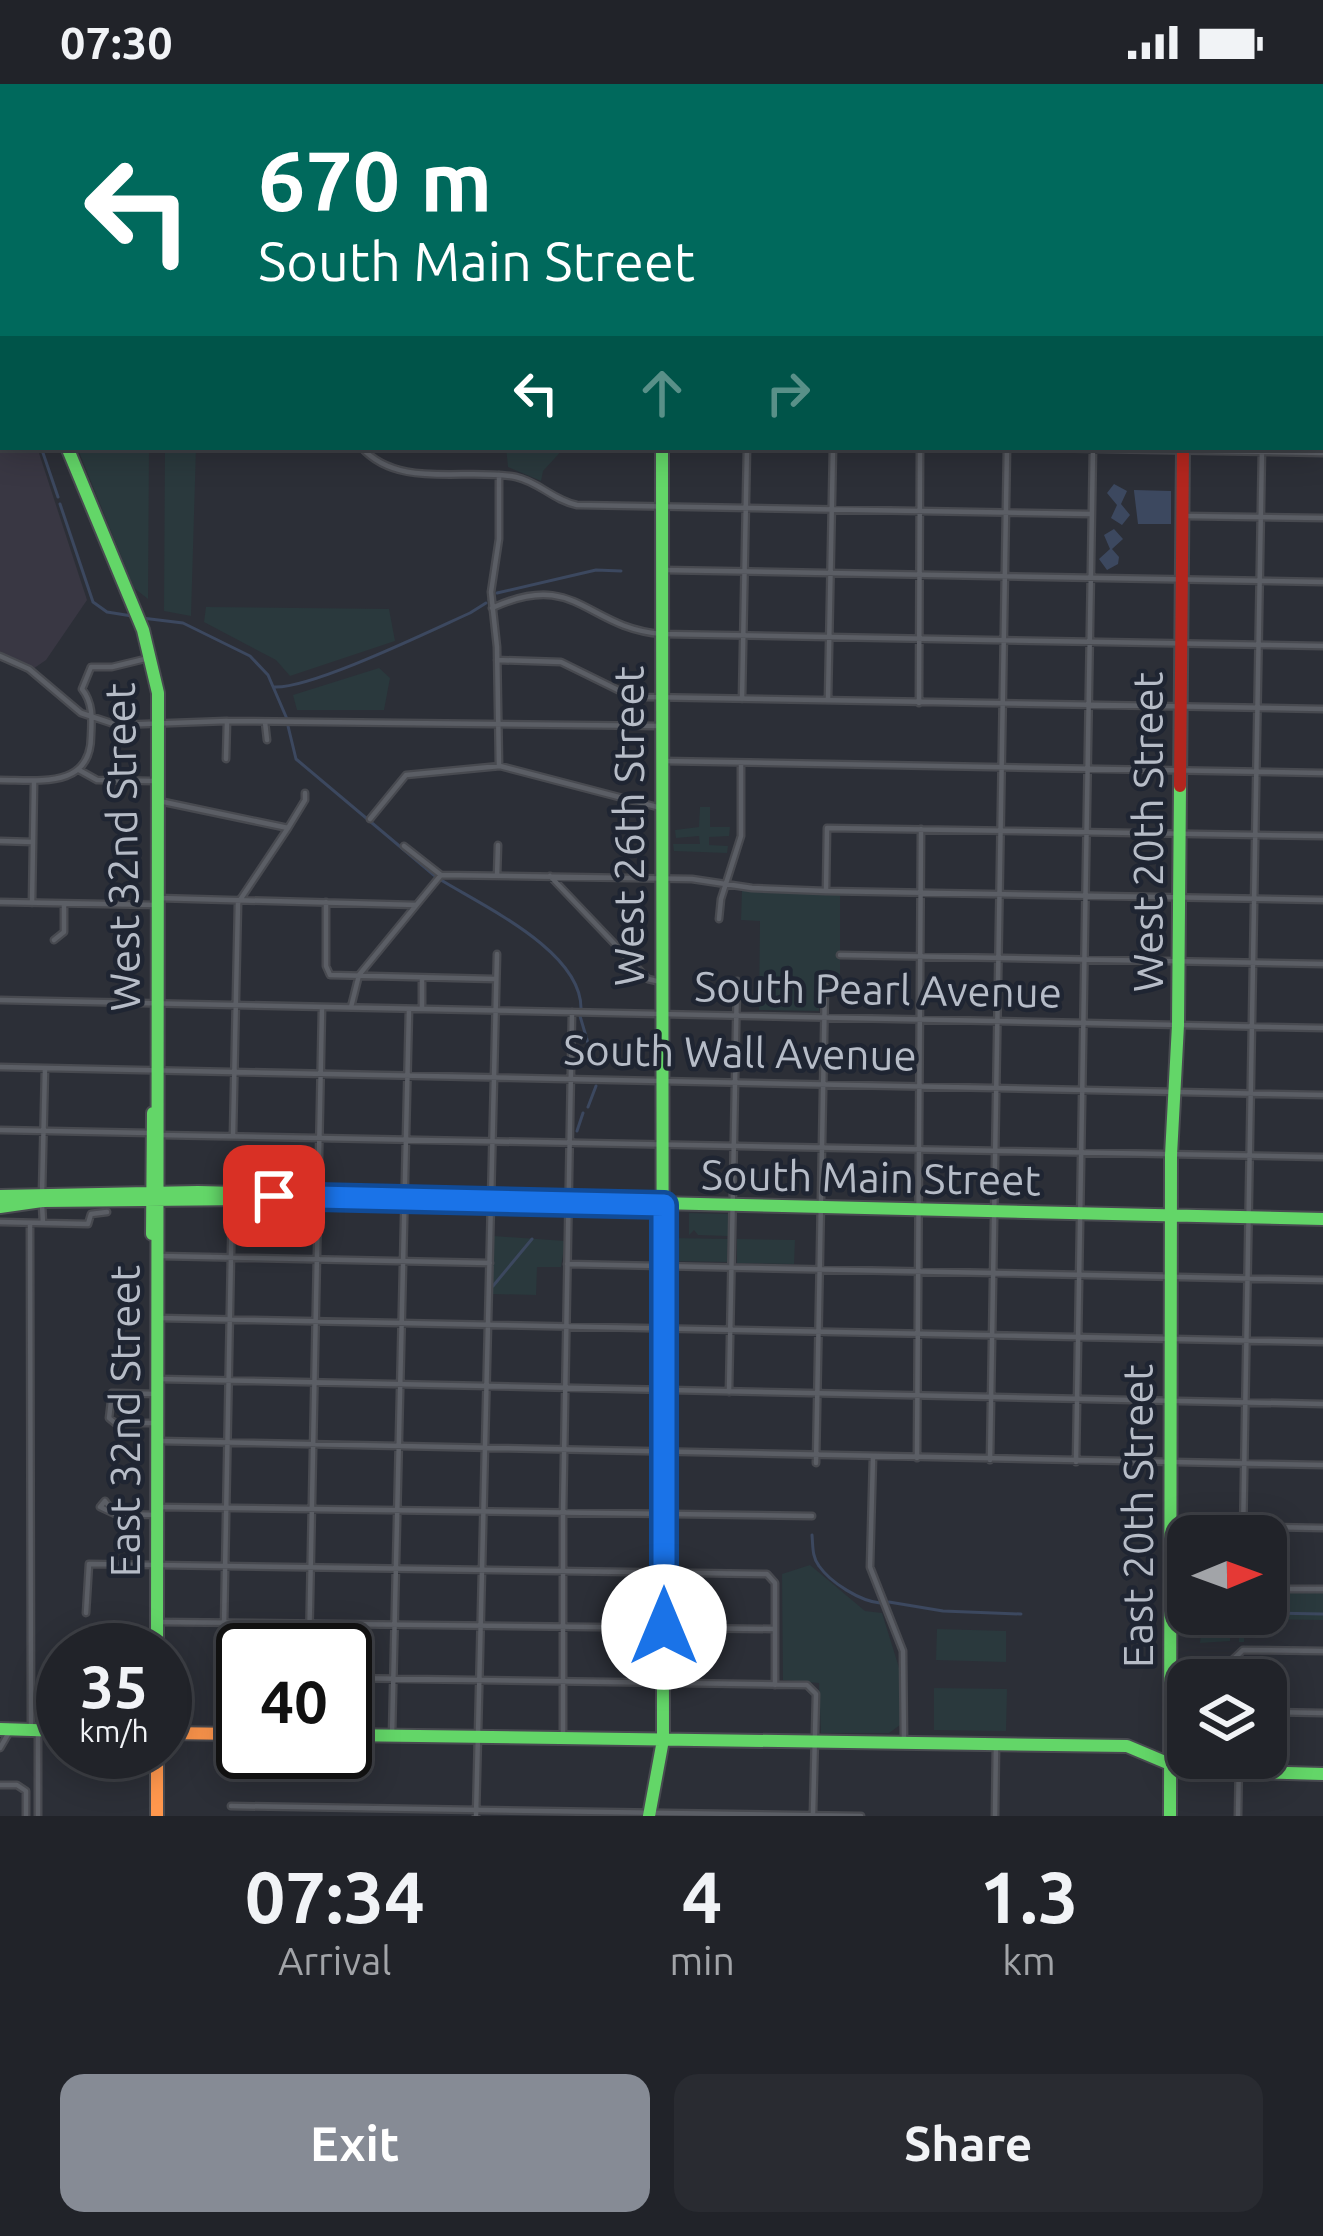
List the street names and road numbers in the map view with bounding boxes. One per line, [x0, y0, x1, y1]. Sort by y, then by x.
street label: West 26th Street [605, 666, 652, 986]
street label: West 20th Street [1124, 672, 1171, 992]
street label: West 32nd Street [96, 682, 148, 1012]
street label: South Pearl Avenue [694, 962, 1062, 1016]
street label: South Wall Avenue [563, 1025, 917, 1079]
street label: South Main Street [701, 1151, 1041, 1203]
street label: East 32nd Street [101, 1265, 148, 1577]
street label: East 20th Street [1114, 1364, 1161, 1668]

